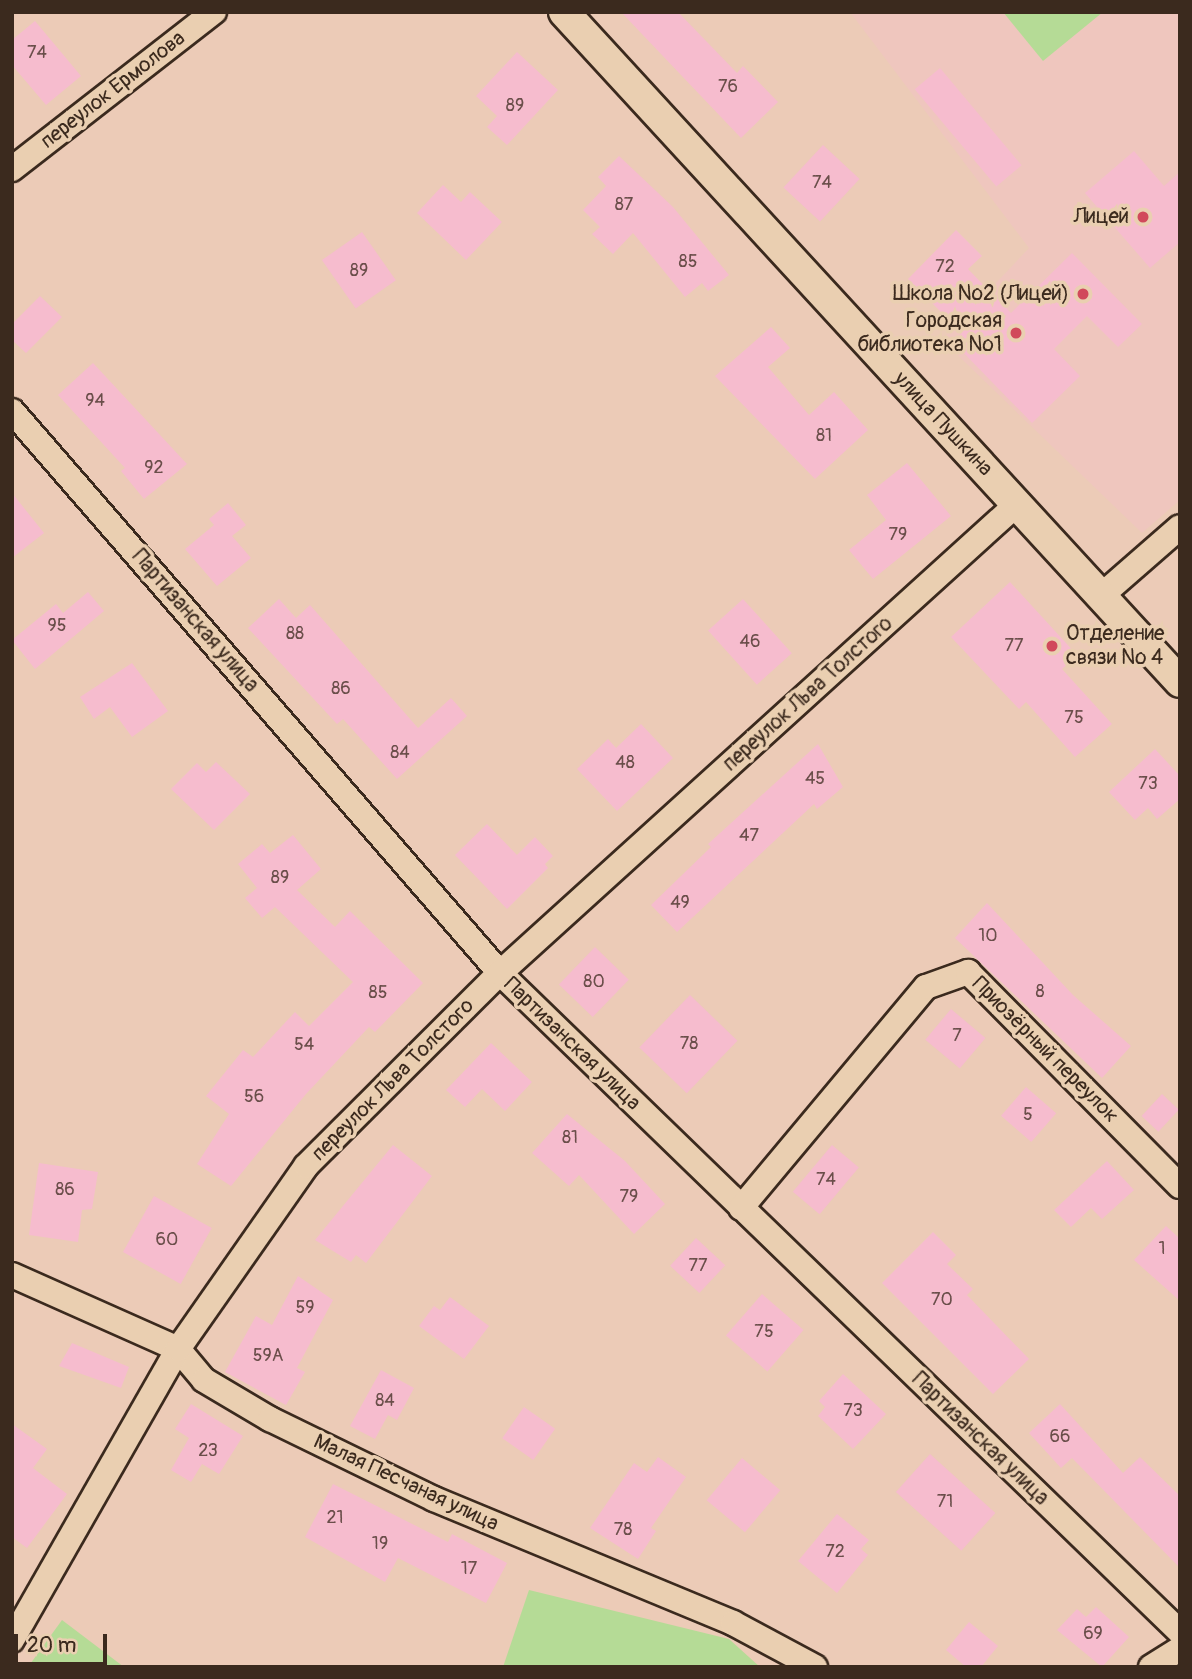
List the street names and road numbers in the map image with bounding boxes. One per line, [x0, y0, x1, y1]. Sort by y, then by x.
street label: переулок Ермолова [36, 26, 190, 154]
street label: улица Пушкина [888, 367, 998, 481]
street label: Партизанская улица [126, 545, 264, 697]
street label: переулок Льва Толстого [718, 611, 898, 777]
street label: Партизанская улица [498, 972, 646, 1116]
street label: Приозёрный переулок [967, 972, 1123, 1128]
street label: переулок Льва Толстого [307, 994, 479, 1166]
street label: Партизанская улица [906, 1367, 1054, 1511]
street label: Малая Песчаная улица [310, 1429, 502, 1537]

